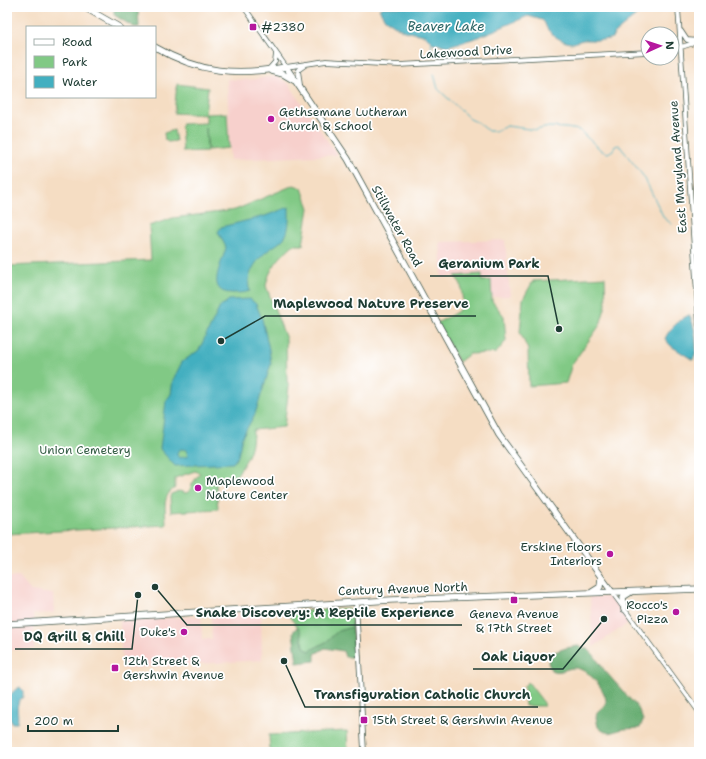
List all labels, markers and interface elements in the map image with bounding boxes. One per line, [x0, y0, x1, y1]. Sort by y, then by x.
water label: Beaver Lake [407, 18, 485, 35]
place label: #2380 [261, 19, 305, 35]
marker: #2380 [248, 22, 258, 32]
legend [26, 26, 156, 98]
north arrow [640, 26, 680, 66]
text: Road [62, 34, 93, 50]
text: N [662, 41, 677, 51]
street label: Lakewood Drive [419, 42, 513, 62]
text: Park [62, 54, 88, 70]
text: Water [62, 74, 98, 90]
street label: East Maryland Avenue [665, 100, 691, 234]
place label: Gethsemane Lutheran Church & School [279, 104, 407, 134]
marker: Gethsemane Lutheran Church & School [266, 114, 276, 124]
street label: Stillwater Road [368, 182, 426, 270]
callout: Geranium Park [430, 251, 548, 276]
text: Geranium Park [438, 255, 540, 272]
callout: Maplewood Nature Preserve [265, 291, 476, 316]
text: Maplewood Nature Preserve [273, 295, 469, 312]
park label: Union Cemetery [39, 442, 131, 458]
place label: Maplewood Nature Center [206, 473, 288, 503]
marker: Maplewood Nature Center [193, 483, 203, 493]
place label: Erskine Floors Interiors [521, 539, 602, 569]
marker: Erskine Floors Interiors [605, 549, 615, 559]
street label: Century Avenue North [338, 579, 468, 599]
marker: Geneva Avenue & 17th Street [509, 595, 519, 605]
place label: Rocco's Pizza [626, 597, 669, 627]
callout: Snake Discovery: A Reptile Experience [187, 600, 462, 625]
text: Snake Discovery: A Reptile Experience [196, 604, 454, 621]
place label: Geneva Avenue & 17th Street [469, 606, 559, 636]
marker: Rocco's Pizza [671, 607, 681, 617]
callout: DQ Grill & Chill [15, 624, 132, 649]
place label: Duke's [140, 624, 176, 640]
marker: Duke's [179, 627, 189, 637]
text: DQ Grill & Chill [24, 628, 125, 645]
callout: Oak Liquor [473, 644, 563, 669]
text: Oak Liquor [481, 648, 555, 665]
place label: 12th Street & Gershwin Avenue [123, 653, 224, 683]
marker: 12th Street & Gershwin Avenue [110, 663, 120, 673]
callout: Transfiguration Catholic Church [305, 682, 538, 707]
text: Transfiguration Catholic Church [314, 686, 531, 703]
scale bar [28, 707, 118, 733]
place label: 15th Street & Gershwin Avenue [372, 712, 553, 728]
text: 200 m [34, 713, 73, 729]
marker: 15th Street & Gershwin Avenue [359, 715, 369, 725]

